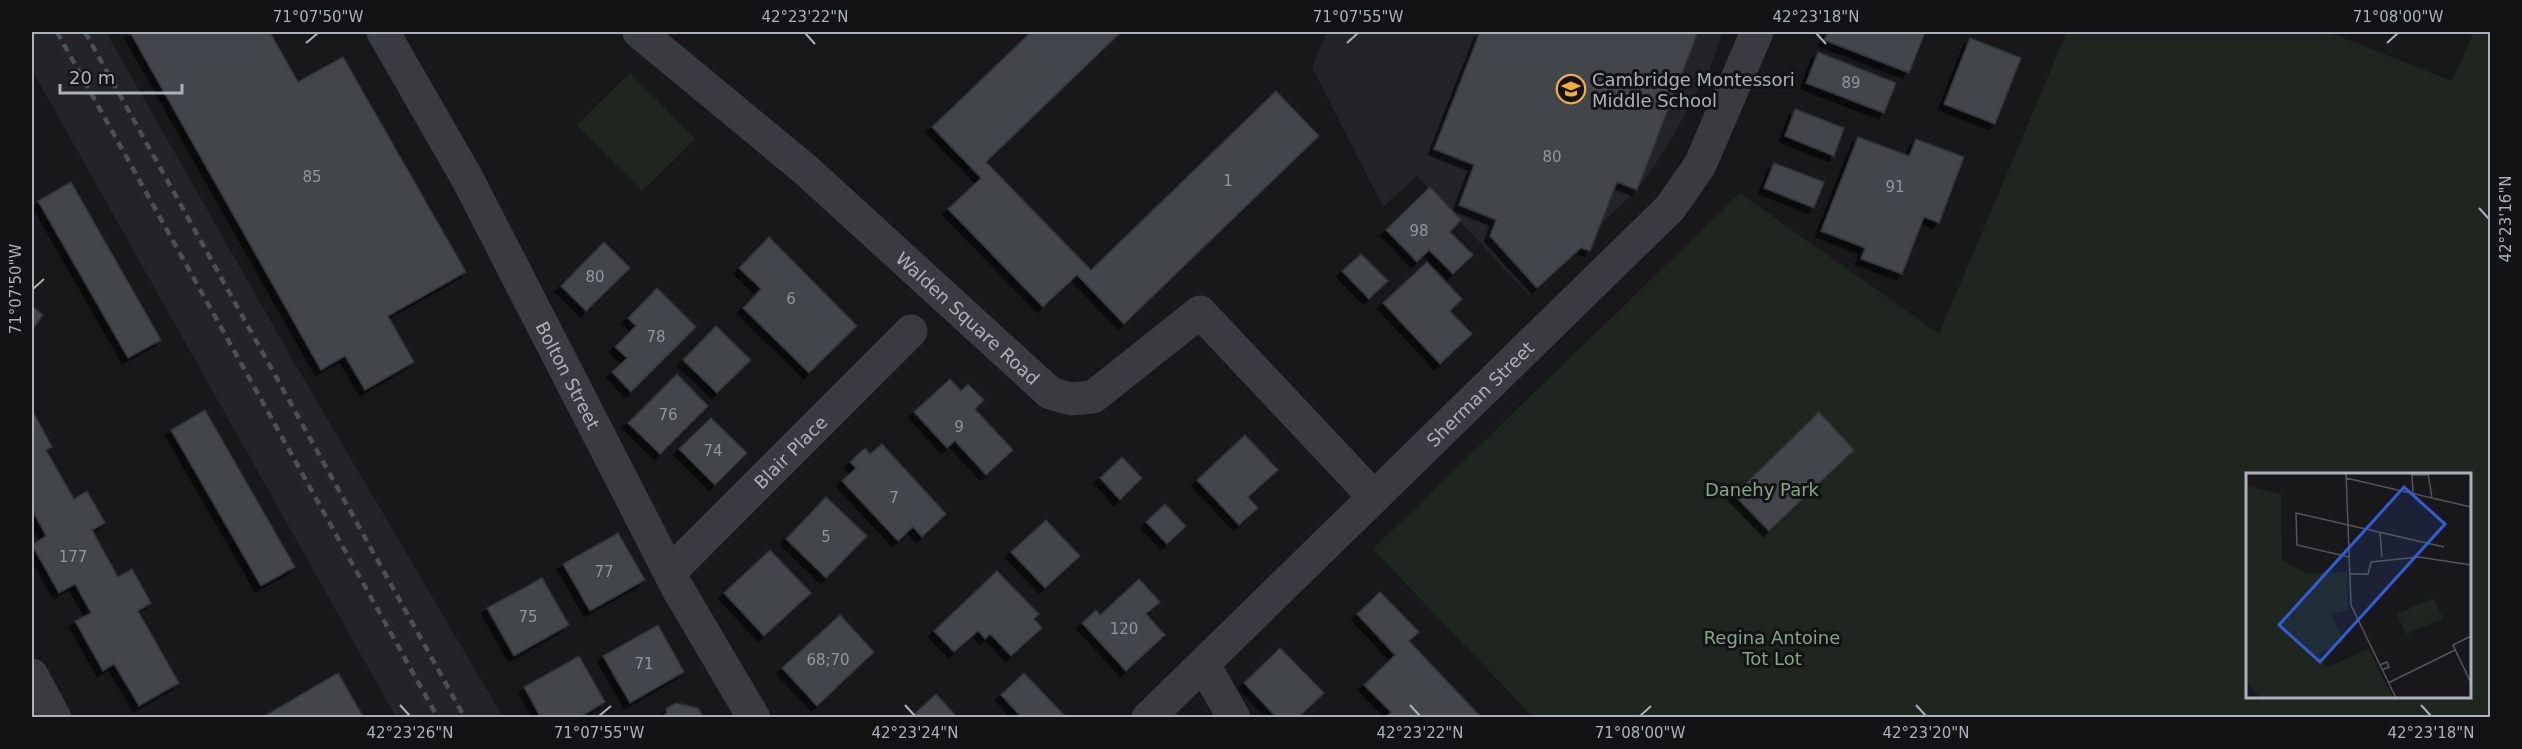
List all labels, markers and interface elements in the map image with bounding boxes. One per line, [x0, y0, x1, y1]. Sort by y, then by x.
text: 71°07'50"W [273, 8, 363, 26]
text: 42°23'22"N [761, 8, 849, 26]
text: 71°07'55"W [1313, 8, 1403, 26]
text: 42°23'18"N [1772, 8, 1860, 26]
text: 71°08'00"W [2353, 8, 2443, 26]
scale bar [60, 57, 182, 95]
text: 20 m [69, 67, 115, 88]
place label: Cambridge Montessori Middle School [1592, 69, 1795, 111]
school or university icon: Cambridge Montessori Middle School [1555, 73, 1587, 105]
house number: 89 [1841, 74, 1861, 92]
house number: 80 [1542, 148, 1562, 166]
house number: 85 [302, 168, 322, 186]
house number: 1 [1223, 172, 1233, 190]
text: 42°23'16"N [2497, 175, 2515, 263]
house number: 91 [1885, 178, 1905, 196]
house number: 98 [1409, 222, 1429, 240]
text: 71°07'50"W [7, 244, 25, 334]
street label: Walden Square Road [892, 247, 1044, 389]
house number: 80 [585, 268, 605, 286]
house number: 6 [786, 290, 796, 308]
street label: Bolton Street [532, 318, 605, 433]
house number: 78 [646, 328, 666, 346]
street label: Sherman Street [1422, 337, 1538, 451]
house number: 76 [658, 406, 678, 424]
street label: Blair Place [749, 411, 831, 493]
house number: 9 [954, 418, 964, 436]
house number: 74 [703, 442, 723, 460]
inset map [2246, 473, 2471, 698]
park label: Danehy Park [1705, 479, 1820, 500]
house number: 7 [889, 489, 899, 507]
house number: 5 [821, 528, 831, 546]
house number: 177 [59, 548, 87, 566]
house number: 77 [594, 563, 614, 581]
house number: 75 [518, 608, 538, 626]
house number: 120 [1110, 620, 1138, 638]
park label: Regina Antoine Tot Lot [1704, 627, 1840, 669]
house number: 68;70 [806, 651, 850, 669]
house number: 71 [634, 655, 654, 673]
text: 42°23'26"N [366, 724, 454, 742]
text: 71°07'55"W [554, 724, 644, 742]
text: 42°23'24"N [871, 724, 959, 742]
text: 42°23'22"N [1376, 724, 1464, 742]
text: 71°08'00"W [1595, 724, 1685, 742]
text: 42°23'20"N [1882, 724, 1970, 742]
text: 42°23'18"N [2387, 724, 2475, 742]

